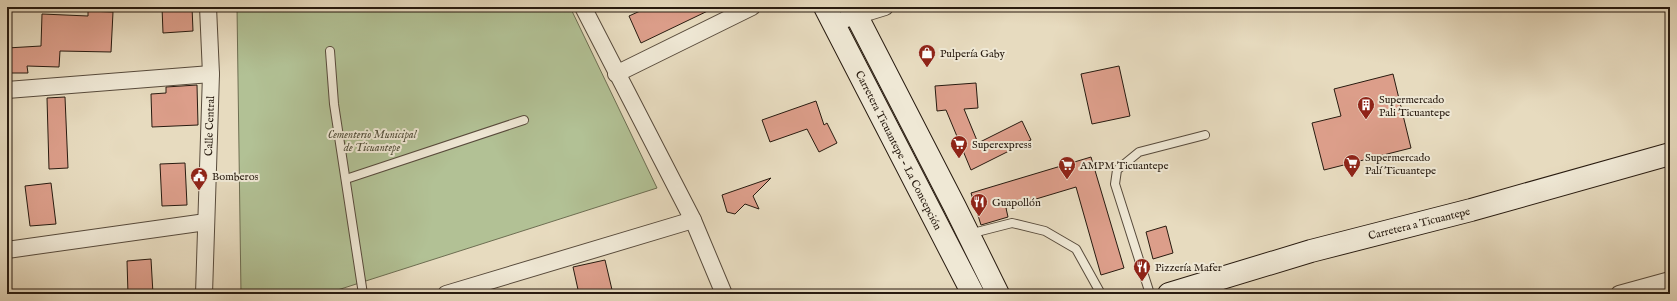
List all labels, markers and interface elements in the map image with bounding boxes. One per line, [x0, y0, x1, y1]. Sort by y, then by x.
shop icon: Pulpería Gaby [917, 43, 937, 68]
place label: Pulpería Gaby [940, 47, 1005, 61]
street label: Carretera Ticuantepe - La Concepción [852, 68, 945, 233]
place label: Supermercado Pali Ticuantepe [1379, 93, 1450, 120]
building icon: Supermercado Pali Ticuantepe [1356, 95, 1376, 120]
street label: Calle Central [202, 96, 218, 156]
park label: Cementerio Municipal de Ticuantepe [328, 128, 418, 155]
supermarket icon: Superexpress [949, 134, 969, 159]
place label: Superexpress [972, 138, 1032, 152]
place label: Supermercado Palí Ticuantepe [1365, 151, 1436, 178]
supermarket icon: Supermercado Palí Ticuantepe [1342, 153, 1362, 178]
supermarket icon: AMPM Ticuantepe [1057, 155, 1077, 180]
place label: AMPM Ticuantepe [1079, 159, 1169, 173]
public building icon: Bomberos [189, 166, 209, 191]
place label: Bomberos [212, 170, 259, 184]
restaurant icon: Guapollón [969, 192, 989, 217]
place label: Guapollón [992, 196, 1041, 210]
street label: Carretera a Ticuantepe [1367, 205, 1472, 243]
restaurant icon: Pizzería Mafer [1132, 257, 1152, 282]
place label: Pizzería Mafer [1155, 261, 1222, 275]

